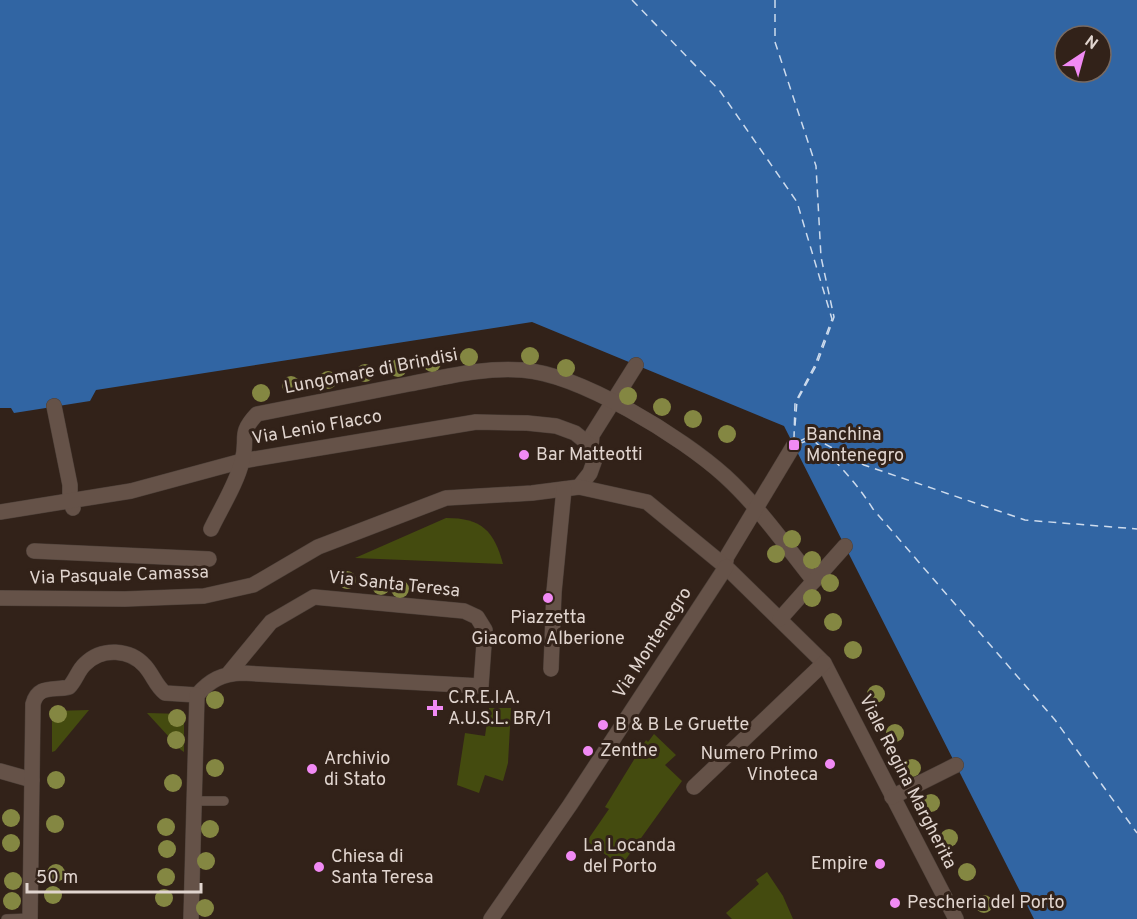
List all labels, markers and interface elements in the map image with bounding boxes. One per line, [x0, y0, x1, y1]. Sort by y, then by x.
north arrow [1053, 24, 1113, 84]
text: N [1080, 32, 1101, 55]
street label: Lungomare di Brindisi [282, 344, 460, 400]
street label: Via Lenio Flacco [250, 405, 384, 451]
place label: Banchina Montenegro [806, 424, 904, 468]
marker: Banchina Montenegro [787, 438, 801, 452]
place label: Bar Matteotti [536, 444, 643, 467]
marker: Bar Matteotti [517, 448, 531, 462]
street label: Via Pasquale Camassa [29, 561, 209, 591]
street label: Via Santa Teresa [327, 567, 461, 603]
street label: Via Montenegro [608, 583, 698, 703]
marker: Piazzetta Giacomo Alberione [541, 591, 555, 605]
place label: Piazzetta Giacomo Alberione [471, 607, 625, 651]
place label: C.R.E.I.A. A.U.S.L. BR/1 [448, 687, 552, 731]
street label: Viale Regina Margherita [853, 691, 961, 873]
marker: C.R.E.I.A. A.U.S.L. BR/1 [426, 699, 444, 717]
place label: B & B Le Gruette [615, 714, 749, 737]
marker: B & B Le Gruette [596, 718, 610, 732]
place label: Zenthe [600, 740, 658, 763]
place label: Numero Primo Vinoteca [700, 743, 818, 787]
marker: Zenthe [581, 744, 595, 758]
place label: Archivio di Stato [324, 748, 390, 792]
marker: Numero Primo Vinoteca [823, 757, 837, 771]
marker: Archivio di Stato [305, 762, 319, 776]
place label: La Locanda del Porto [583, 835, 676, 879]
place label: Chiesa di Santa Teresa [331, 846, 433, 890]
marker: La Locanda del Porto [564, 849, 578, 863]
place label: Empire [811, 853, 868, 876]
scale bar [27, 856, 201, 894]
marker: Empire [873, 857, 887, 871]
marker: Chiesa di Santa Teresa [312, 860, 326, 874]
text: 50 m [36, 867, 78, 890]
place label: Pescheria del Porto [907, 892, 1065, 915]
marker: Pescheria del Porto [888, 896, 902, 910]

